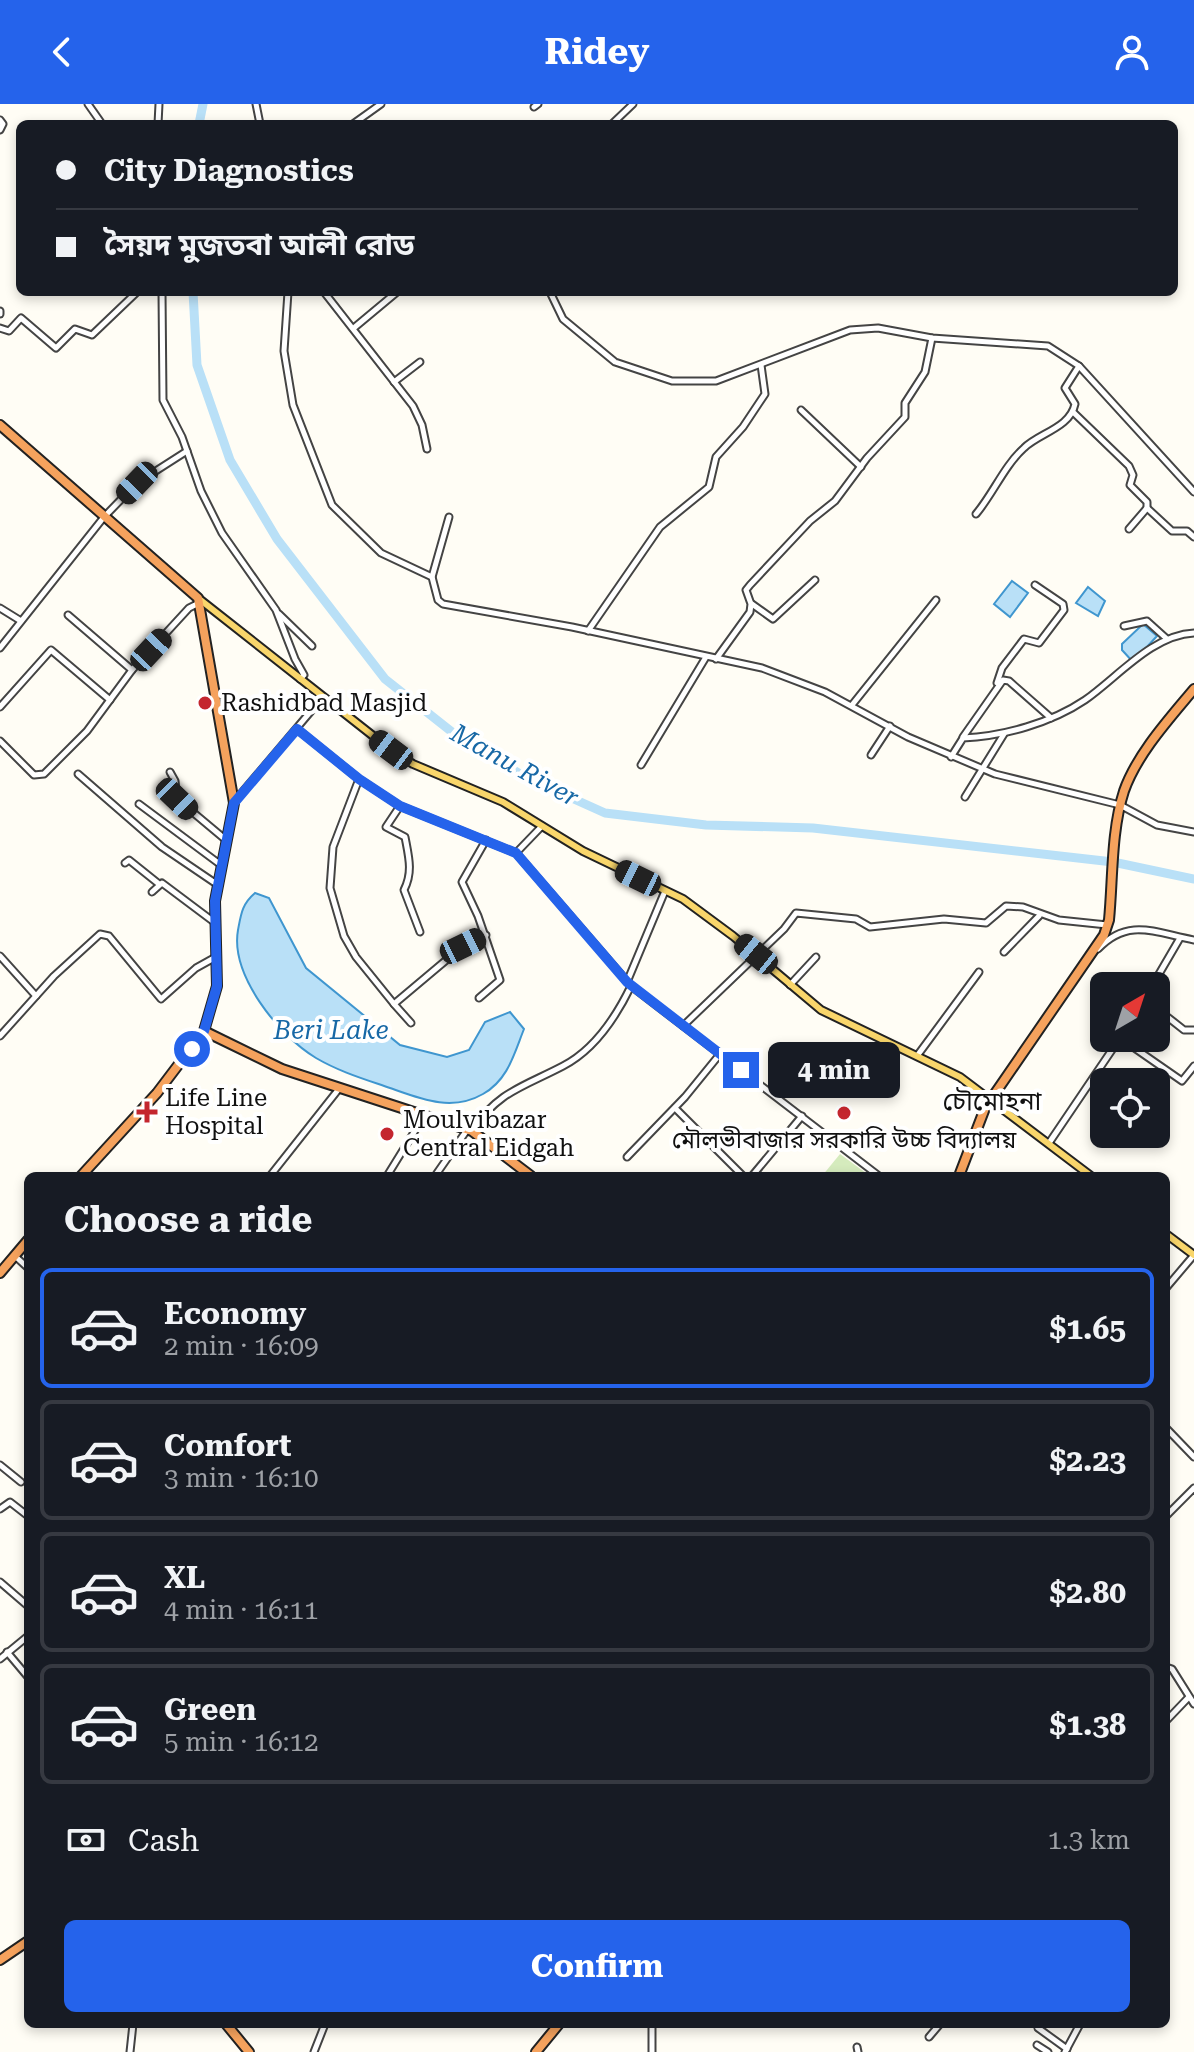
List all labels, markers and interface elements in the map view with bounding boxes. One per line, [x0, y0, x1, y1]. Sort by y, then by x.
icon: back [40, 30, 84, 74]
icon: person [1110, 30, 1154, 74]
text: Ridey [545, 31, 649, 73]
text: City Diagnostics [104, 153, 354, 188]
text: সৈয়দ মুজতবা আলী রোড [104, 227, 415, 262]
car [112, 457, 162, 509]
car [126, 624, 176, 676]
place label: Rashidbad Masjid [221, 689, 427, 717]
marker: Rashidbad Masjid [196, 694, 214, 712]
water label: Manu River [445, 717, 584, 813]
car [365, 726, 417, 774]
car [151, 774, 203, 824]
car [611, 857, 665, 899]
car [436, 925, 490, 967]
car [730, 930, 782, 978]
north arrow [1090, 972, 1170, 1052]
map controls [1090, 972, 1170, 1148]
water label: Beri Lake [272, 1015, 389, 1045]
route start [174, 1031, 210, 1067]
callout: 4 min [769, 1042, 901, 1098]
route end [723, 1052, 759, 1088]
text: 4 min [798, 1055, 870, 1085]
button: locate [1090, 1068, 1170, 1148]
place label: Life Line Hospital [165, 1084, 267, 1140]
district label: চৌমোহনা [943, 1086, 1043, 1116]
marker: Life Line Hospital [136, 1101, 158, 1123]
marker: মৌলভীবাজার সরকারি উচ্চ বিদ্যালয় [835, 1104, 853, 1122]
place label: Moulvibazar Central Eidgah [403, 1106, 574, 1162]
marker: Moulvibazar Central Eidgah [378, 1125, 396, 1143]
place label: মৌলভীবাজার সরকারি উচ্চ বিদ্যালয় [672, 1126, 1017, 1154]
text: Choose a ride [64, 1199, 312, 1241]
icon: car [68, 1292, 140, 1364]
text: Economy [164, 1296, 306, 1331]
text: $1.65 [1049, 1311, 1126, 1346]
text: 2 min · 16:09 [164, 1331, 319, 1361]
icon: car [68, 1424, 140, 1496]
text: Comfort [164, 1428, 291, 1463]
text: $2.23 [1049, 1443, 1126, 1478]
text: 3 min · 16:10 [164, 1463, 319, 1493]
icon: car [68, 1556, 140, 1628]
text: XL [164, 1560, 205, 1595]
text: $2.80 [1049, 1575, 1126, 1610]
text: 4 min · 16:11 [164, 1595, 319, 1625]
icon: car [68, 1688, 140, 1760]
text: Green [164, 1692, 256, 1727]
text: $1.38 [1049, 1707, 1126, 1742]
text: 5 min · 16:12 [164, 1727, 319, 1757]
icon: cash [64, 1818, 108, 1862]
text: Cash [128, 1823, 199, 1858]
text: 1.3 km [1047, 1825, 1130, 1855]
button: Confirm [64, 1920, 1130, 2012]

